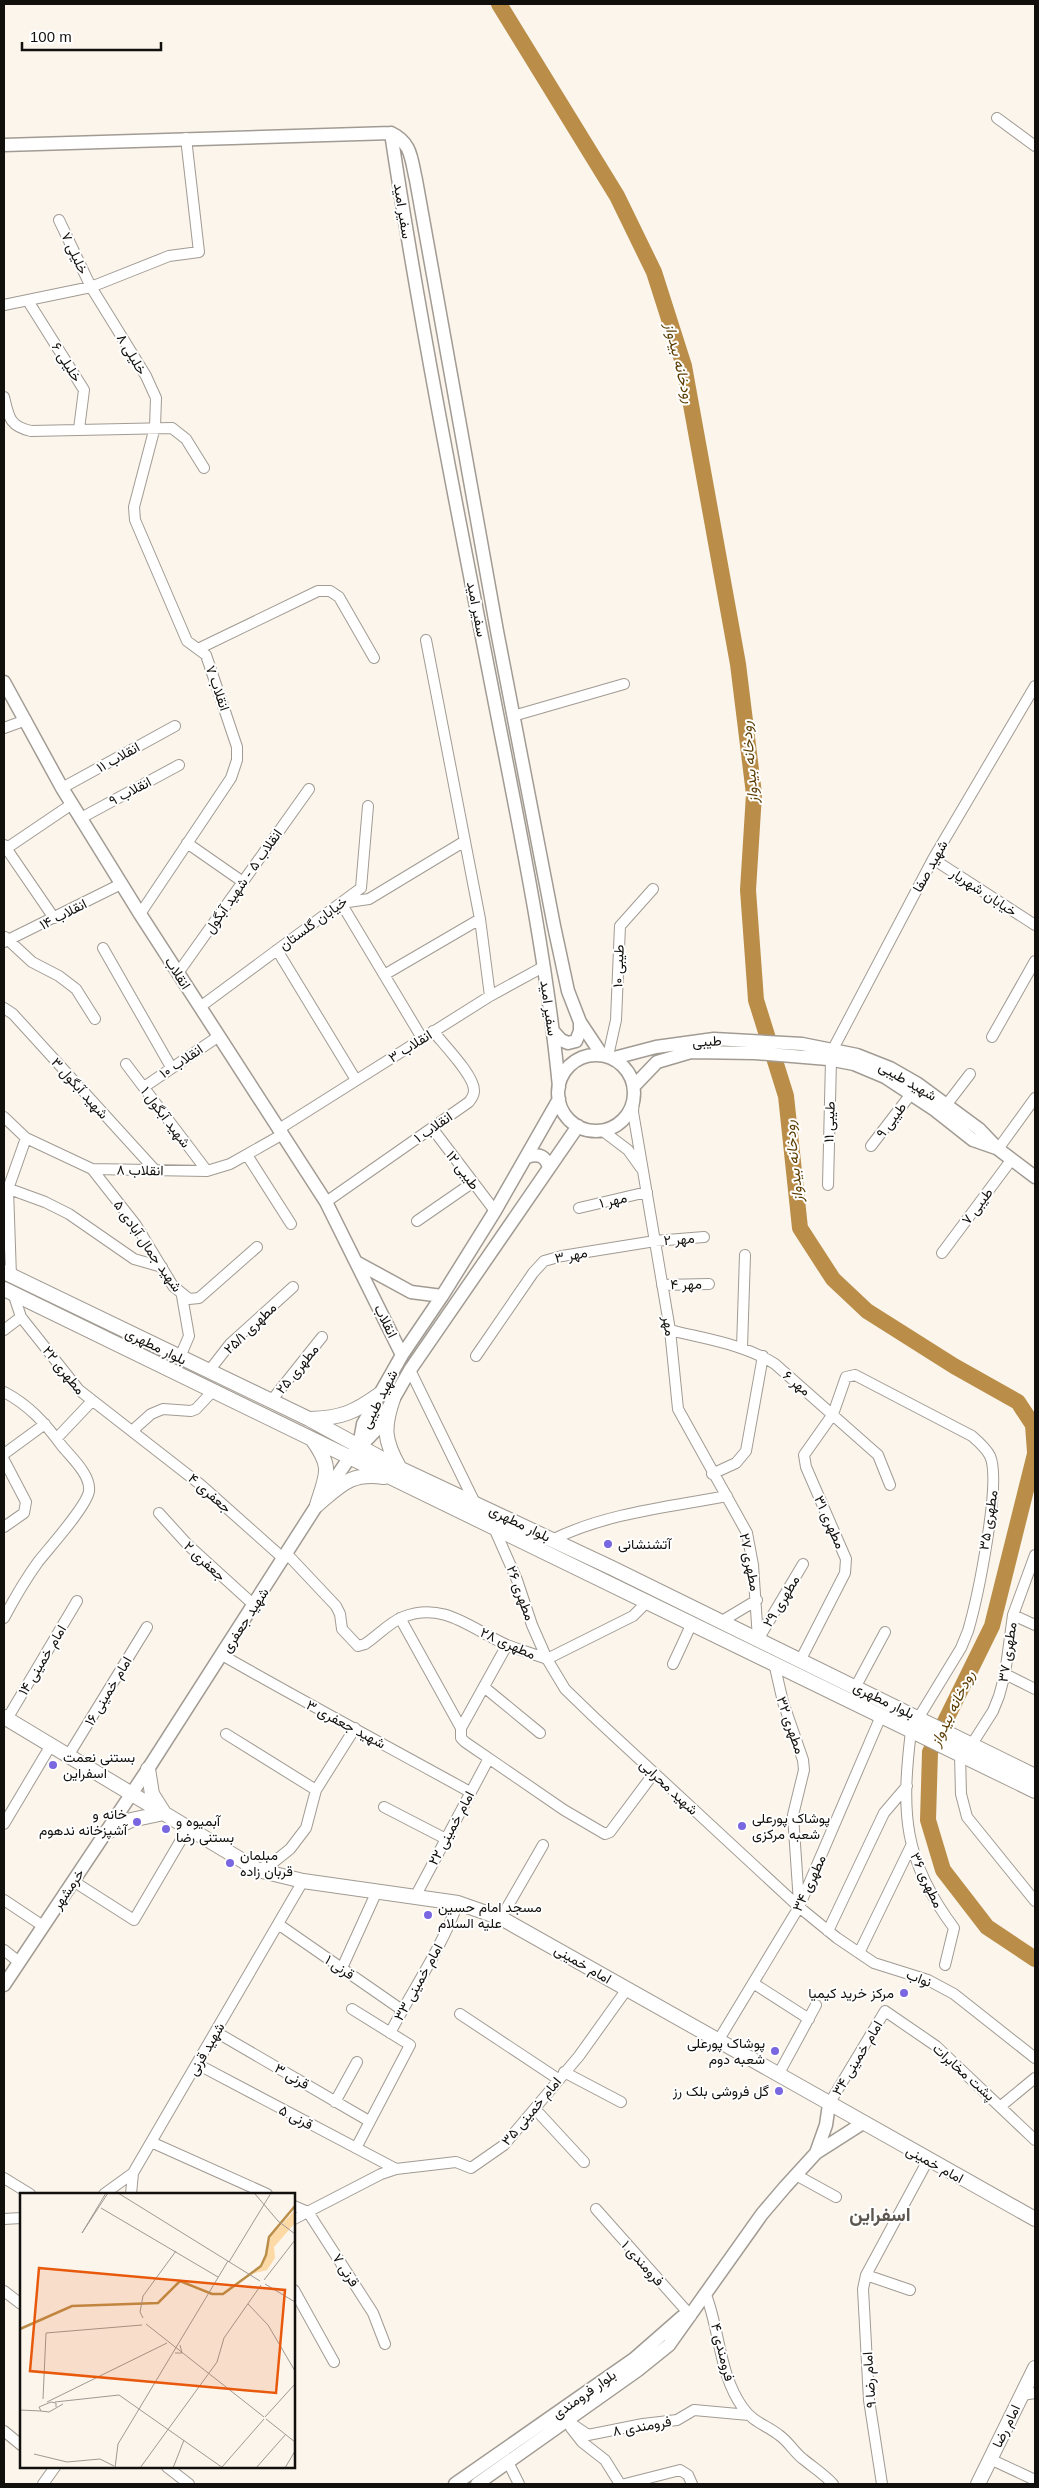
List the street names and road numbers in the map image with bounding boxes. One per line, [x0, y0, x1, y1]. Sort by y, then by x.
street label: سفیر امید [390, 182, 415, 240]
street label: خلیلی ۷ [57, 229, 92, 277]
street label: خلیلی ۸ [113, 331, 150, 378]
street label: خلیلی ۶ [48, 339, 85, 385]
street label: سفیر امید [463, 580, 490, 638]
street label: انقلاب ۷ [202, 663, 233, 713]
street label: انقلاب ۱۱ [94, 739, 143, 776]
street label: انقلاب ۹ [106, 773, 154, 810]
street label: انقلاب ۵ - شهید آبگول [201, 826, 287, 937]
street label: شهید صفا [909, 837, 952, 895]
street label: خیابان شهریار [947, 864, 1020, 920]
street label: خیابان گلستان [276, 893, 351, 954]
street label: انقلاب ۱۴ [37, 895, 90, 934]
street label: طیبی ۱۰ [609, 944, 628, 988]
street label: انقلاب [161, 954, 194, 993]
street label: سفیر امید [536, 979, 561, 1037]
street label: انقلاب ۳ [385, 1026, 435, 1066]
street label: طیبی [692, 1032, 722, 1051]
street label: انقلاب ۱۰ [156, 1041, 206, 1082]
street label: شهید آبگول ۳ [47, 1054, 112, 1123]
street label: شهید طیبی [876, 1058, 940, 1105]
street label: شهید آبگول ۱ [136, 1083, 194, 1152]
street label: طیبی ۹ [873, 1099, 910, 1141]
street label: طیبی ۱۱ [820, 1101, 839, 1143]
street label: انقلاب ۱ [411, 1108, 456, 1147]
street label: طیبی ۱۲ [442, 1147, 483, 1193]
street label: انقلاب ۸ [116, 1162, 164, 1179]
street label: طیبی ۷ [958, 1185, 997, 1228]
street label: مهر ۱ [598, 1189, 629, 1212]
street label: شهید جمال آبادی ۵ [109, 1197, 186, 1296]
street label: مهر ۲ [663, 1230, 695, 1249]
street label: مهر ۳ [553, 1244, 589, 1267]
street label: مهر ۴ [670, 1276, 702, 1293]
street label: مطهری ۲۵/۱ [220, 1299, 280, 1358]
street label: انقلاب [370, 1302, 401, 1341]
street label: مهر [659, 1314, 678, 1337]
street label: بلوار مطهری [122, 1324, 189, 1369]
street label: مطهری ۲۵ [272, 1341, 322, 1397]
street label: مطهری ۲۲ [39, 1343, 88, 1398]
street label: شهید طیبی [357, 1367, 402, 1432]
street label: مهر ۶ [780, 1367, 814, 1400]
street label: جعفری ۴ [185, 1470, 235, 1517]
street label: مطهری ۳۵ [975, 1489, 1002, 1551]
street label: مطهری ۳۱ [810, 1493, 849, 1551]
street label: بلوار مطهری [486, 1501, 553, 1546]
street label: مطهری ۲۷ [736, 1532, 763, 1592]
street label: جعفری ۲ [180, 1538, 229, 1585]
street label: مطهری ۲۶ [503, 1563, 538, 1623]
street label: مطهری ۲۹ [759, 1572, 803, 1630]
street label: شهید جعفری [218, 1585, 273, 1656]
street label: مطهری ۳۷ [994, 1621, 1021, 1683]
street label: امام خمینی ۱۴ [15, 1622, 70, 1698]
street label: مطهری ۲۸ [478, 1624, 538, 1663]
street label: امام خمینی ۱۶ [81, 1654, 136, 1729]
street label: بلوار مطهری [850, 1678, 917, 1723]
street label: مطهری ۳۲ [773, 1694, 808, 1756]
street label: شهید جعفری ۳ [303, 1696, 388, 1752]
street label: شهید محرابی [636, 1756, 701, 1819]
street label: امام خمینی ۲۲ [425, 1788, 478, 1868]
street label: مطهری ۳۶ [906, 1850, 947, 1911]
street label: مطهری ۳۴ [789, 1852, 830, 1914]
street label: خرمشهر [48, 1866, 88, 1914]
street label: امام خمینی ۳۳ [390, 1941, 447, 2024]
street label: امام خمینی [551, 1941, 614, 1988]
street label: قرنی ۱ [322, 1951, 358, 1983]
street label: نواب [904, 1966, 934, 1991]
street label: امام خمینی ۳۴ [829, 2018, 886, 2099]
street label: شهید قرنی [184, 2020, 228, 2079]
street label: پشت مخابرات [928, 2040, 998, 2105]
street label: قرنی ۳ [271, 2060, 312, 2093]
street label: امام خمینی ۳۵ [498, 2074, 565, 2149]
street label: قرنی ۵ [276, 2101, 316, 2133]
street label: امام خمینی [903, 2142, 966, 2187]
street label: فرومندی ۱ [618, 2237, 667, 2290]
street label: قرنی ۷ [329, 2251, 363, 2290]
street label: فرومندی ۴ [707, 2321, 738, 2383]
street label: امام رضا ۹ [859, 2351, 880, 2409]
street label: بلوار فرومندی [549, 2366, 619, 2423]
street label: امام رضا [989, 2402, 1024, 2450]
street label: فرومندی ۸ [611, 2413, 673, 2440]

